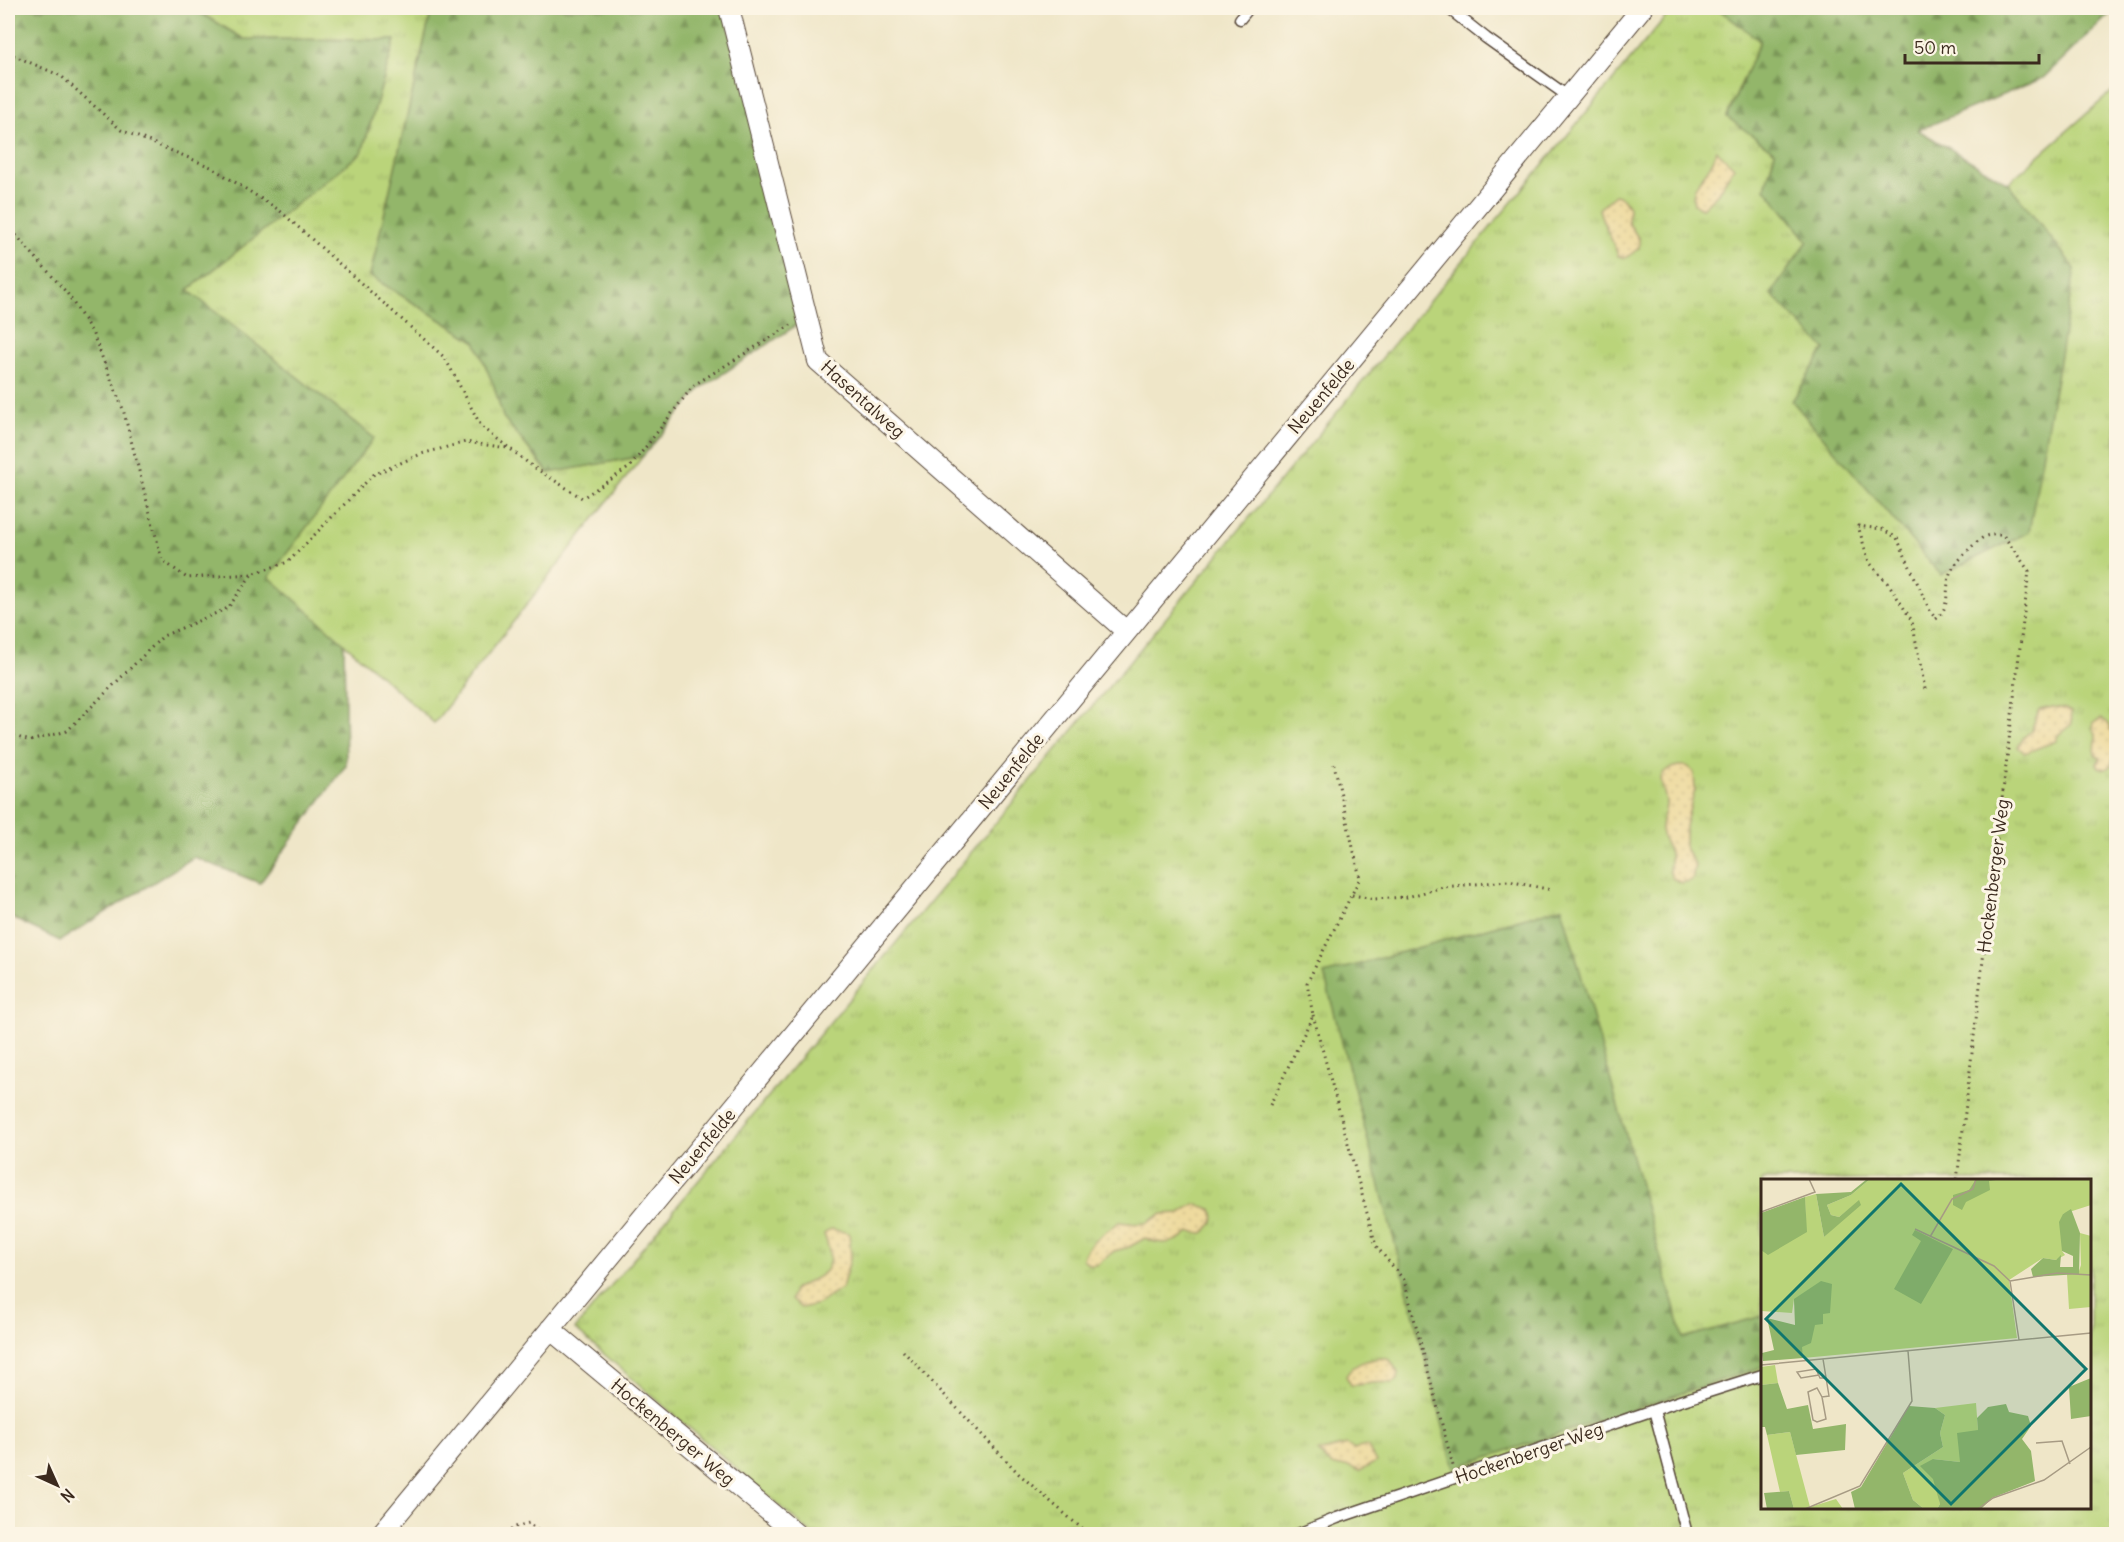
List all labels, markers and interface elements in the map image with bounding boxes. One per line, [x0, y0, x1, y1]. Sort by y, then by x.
scale bar [1905, 27, 2038, 65]
text: 50 m [1914, 36, 1956, 59]
street label: Neuenfelde [1283, 353, 1359, 439]
street label: Hasentalweg [816, 355, 910, 443]
street label: Neuenfelde [973, 728, 1049, 814]
street label: Hockenberger Weg [1972, 798, 2014, 954]
street label: Neuenfelde [664, 1103, 740, 1189]
inset map [1761, 1179, 2091, 1509]
street label: Hockenberger Weg [606, 1373, 740, 1491]
street label: Hockenberger Weg [1452, 1417, 1606, 1489]
north arrow [27, 1455, 87, 1515]
text: N [57, 1485, 79, 1507]

